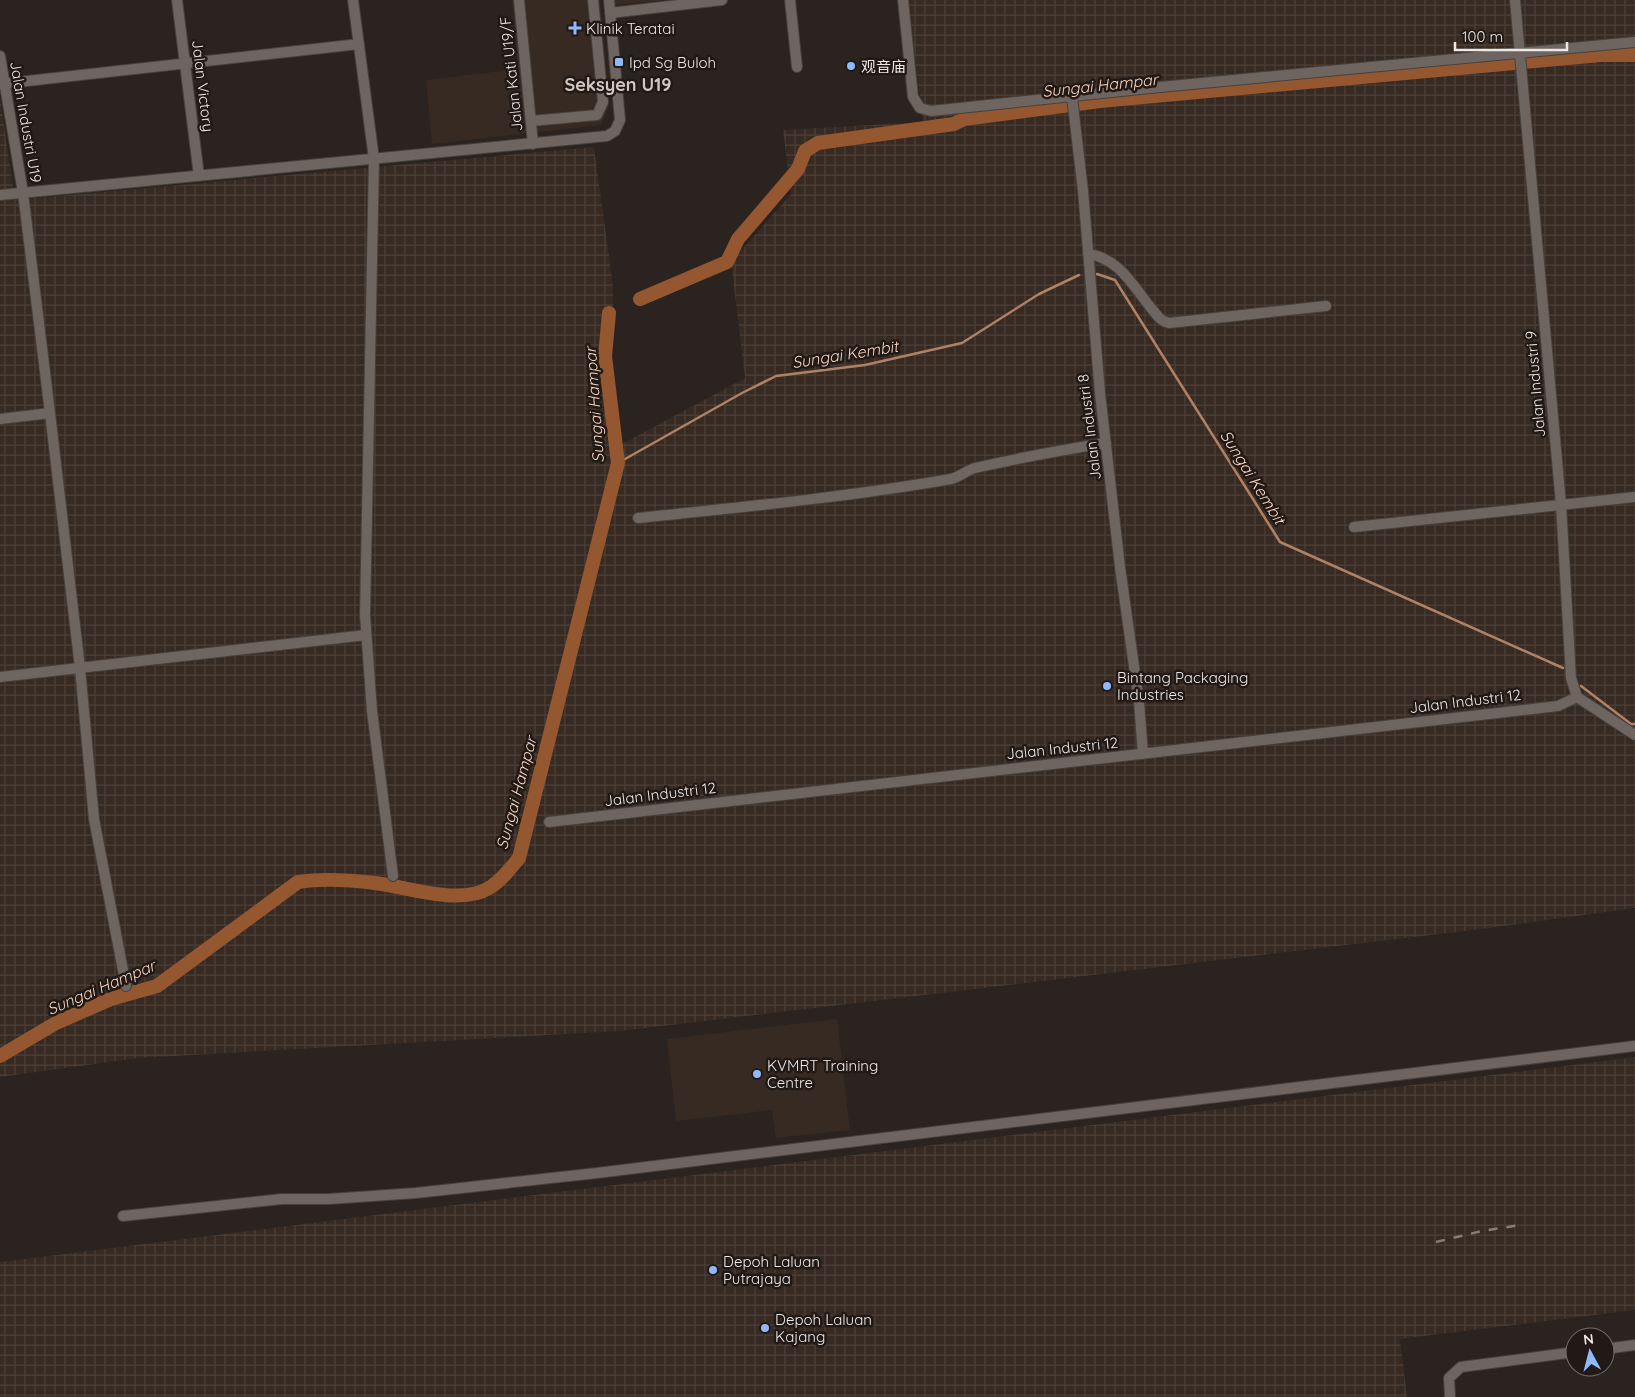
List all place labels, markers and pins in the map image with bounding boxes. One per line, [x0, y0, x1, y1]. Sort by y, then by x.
place label: Klinik Teratai [586, 19, 675, 38]
marker: Klinik Teratai [568, 21, 582, 35]
place label: Ipd Sg Buloh [629, 53, 716, 72]
marker: Ipd Sg Buloh [613, 56, 625, 68]
place label: 观音庙 [861, 57, 906, 76]
marker: 观音庙 [845, 60, 857, 72]
place label: Bintang Packaging Industries [1117, 668, 1248, 704]
marker: Bintang Packaging Industries [1101, 680, 1113, 692]
place label: KVMRT Training Centre [767, 1056, 878, 1092]
marker: KVMRT Training Centre [751, 1068, 763, 1080]
place label: Depoh Laluan Putrajaya [723, 1252, 820, 1288]
marker: Depoh Laluan Putrajaya [707, 1264, 719, 1276]
place label: Depoh Laluan Kajang [775, 1310, 872, 1346]
marker: Depoh Laluan Kajang [759, 1322, 771, 1334]

